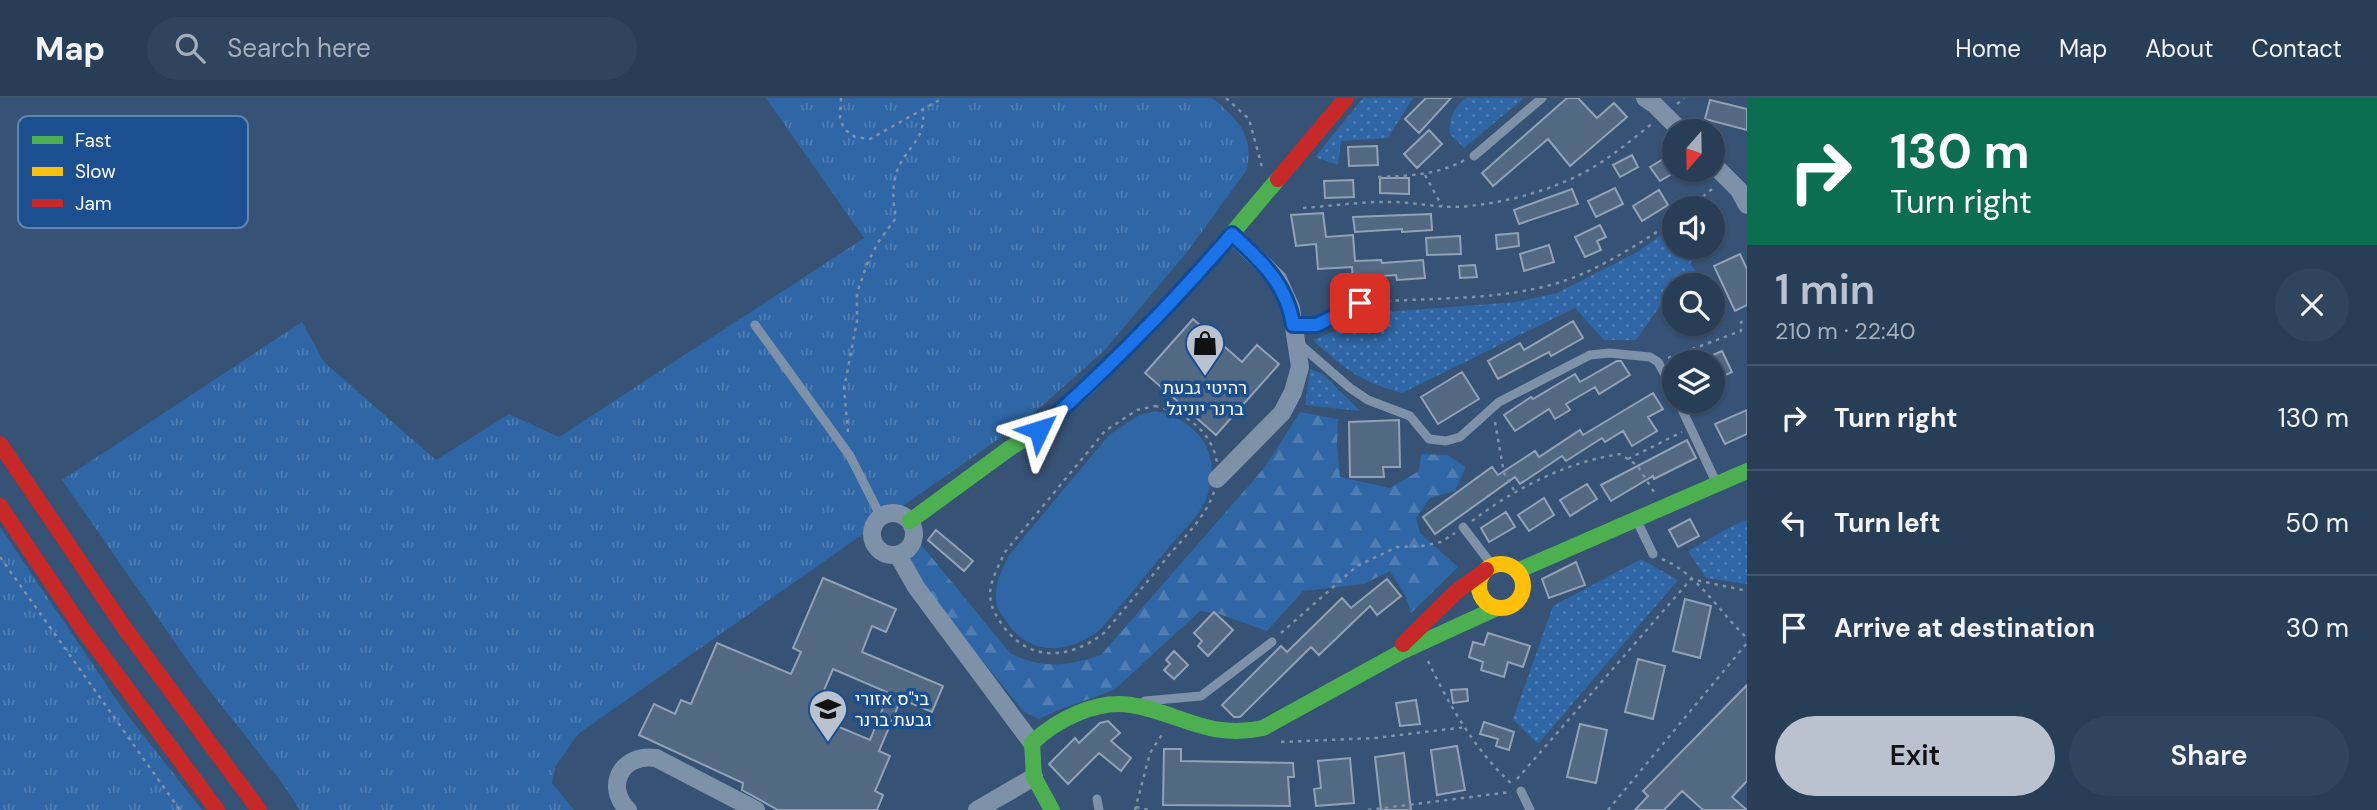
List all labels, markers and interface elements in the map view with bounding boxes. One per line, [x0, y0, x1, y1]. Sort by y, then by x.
search box [147, 17, 637, 80]
text: Map [35, 27, 105, 70]
icon: search [171, 29, 209, 67]
text: Search here [227, 31, 371, 65]
text: Home [1955, 33, 2021, 64]
text: Map [2059, 33, 2107, 64]
text: About [2145, 33, 2214, 64]
text: Contact [2252, 33, 2342, 64]
legend [18, 116, 248, 228]
north arrow [1662, 119, 1726, 182]
map controls [1662, 119, 1725, 413]
text: 130 m [1890, 119, 2030, 183]
icon: right [1775, 126, 1866, 217]
text: Fast [75, 128, 111, 153]
text: Slow [75, 159, 116, 184]
text: Turn right [1890, 181, 2032, 223]
text: Jam [75, 191, 112, 216]
button: sound [1662, 196, 1725, 259]
text: 1 min [1775, 262, 1875, 317]
button: close [2275, 268, 2349, 342]
pin [1330, 273, 1390, 333]
button: search [1662, 273, 1725, 336]
icon: arrive [1341, 284, 1379, 322]
text: 210 m · 22:40 [1775, 316, 1915, 346]
shop icon: רהיטי גבעת ברנר יוניגל [1184, 322, 1226, 377]
button: layers [1662, 350, 1725, 413]
place label: רהיטי גבעת ברנר יוניגל [1163, 376, 1247, 421]
position arrow [1002, 393, 1076, 467]
icon: right [1775, 399, 1813, 437]
text: Turn right [1834, 401, 1958, 435]
text: 130 m [2278, 401, 2349, 435]
icon: left [1775, 504, 1813, 542]
text: Turn left [1834, 506, 1941, 540]
text: 50 m [2285, 506, 2349, 540]
icon: arrive [1775, 609, 1813, 647]
text: Arrive at destination [1834, 611, 2095, 645]
text: 30 m [2286, 611, 2349, 645]
place label: בי"ס אזורי גבעת ברנר [855, 687, 932, 732]
school or university icon: בי"ס אזורי גבעת ברנר [807, 688, 849, 743]
button: Exit [1775, 716, 2055, 796]
button: Share [2069, 716, 2349, 796]

